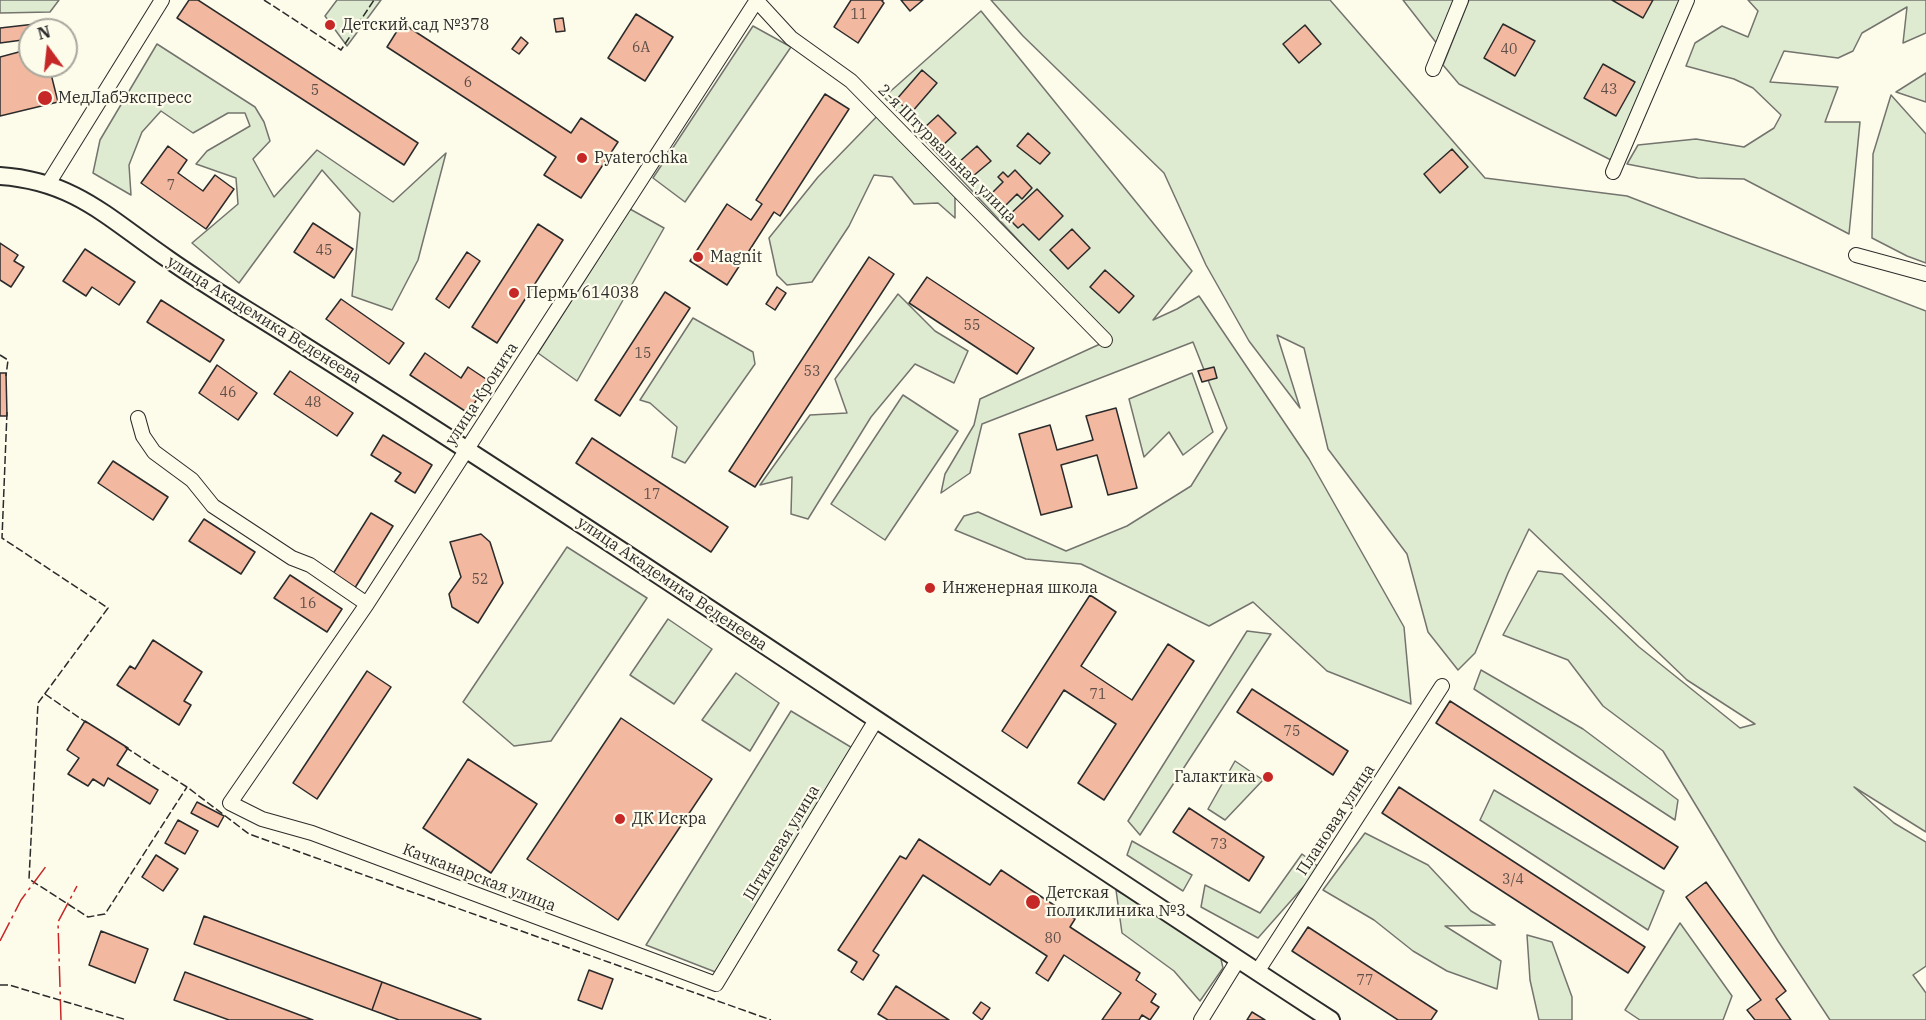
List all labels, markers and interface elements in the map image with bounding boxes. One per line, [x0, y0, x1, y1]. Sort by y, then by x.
house number: 11 [851, 7, 867, 23]
place label: Детский сад №378 [342, 15, 489, 35]
north arrow [18, 18, 78, 78]
marker: Детский сад №378 [323, 18, 337, 32]
text: N [35, 21, 53, 44]
house number: 6А [632, 40, 650, 56]
house number: 40 [1501, 42, 1517, 58]
house number: 6 [464, 75, 472, 91]
street label: 2-я Штурвальная улица [874, 81, 1020, 227]
house number: 43 [1601, 82, 1617, 98]
house number: 5 [311, 83, 319, 99]
place label: МедЛабЭкспресс [58, 88, 192, 108]
marker: МедЛабЭкспресс [36, 89, 54, 107]
place label: Pyaterochka [594, 148, 688, 168]
marker: Pyaterochka [575, 151, 589, 165]
house number: 7 [167, 178, 175, 194]
house number: 45 [316, 243, 332, 259]
place label: Magnit [710, 247, 762, 267]
marker: Magnit [691, 250, 705, 264]
street label: улица Академика Веденеева [163, 252, 365, 388]
place label: Пермь 614038 [526, 283, 639, 303]
marker: Пермь 614038 [507, 286, 521, 300]
house number: 55 [964, 318, 980, 334]
street label: улица Кронита [442, 339, 522, 449]
house number: 15 [635, 346, 651, 362]
house number: 53 [804, 364, 820, 380]
house number: 46 [220, 385, 236, 401]
house number: 48 [305, 395, 321, 411]
house number: 17 [644, 487, 660, 503]
street label: улица Академика Веденеева [573, 513, 771, 655]
house number: 52 [472, 572, 488, 588]
place label: Инженерная школа [942, 578, 1098, 598]
marker: Инженерная школа [923, 581, 937, 595]
house number: 16 [300, 596, 316, 612]
house number: 71 [1090, 687, 1106, 703]
house number: 75 [1284, 724, 1300, 740]
street label: Плановая улица [1293, 761, 1379, 879]
place label: Галактика [1174, 767, 1256, 787]
marker: Галактика [1261, 770, 1275, 784]
street label: Штилевая улица [740, 782, 824, 904]
place label: ДК Искра [632, 809, 707, 829]
marker: ДК Искра [613, 812, 627, 826]
house number: 73 [1211, 837, 1227, 853]
street label: Качканарская улица [400, 840, 558, 916]
house number: 3/4 [1502, 872, 1524, 888]
place label: Детская поликлиника №3 [1046, 883, 1186, 921]
marker: Детская поликлиника №3 [1024, 893, 1042, 911]
house number: 80 [1045, 931, 1061, 947]
house number: 77 [1357, 973, 1373, 989]

